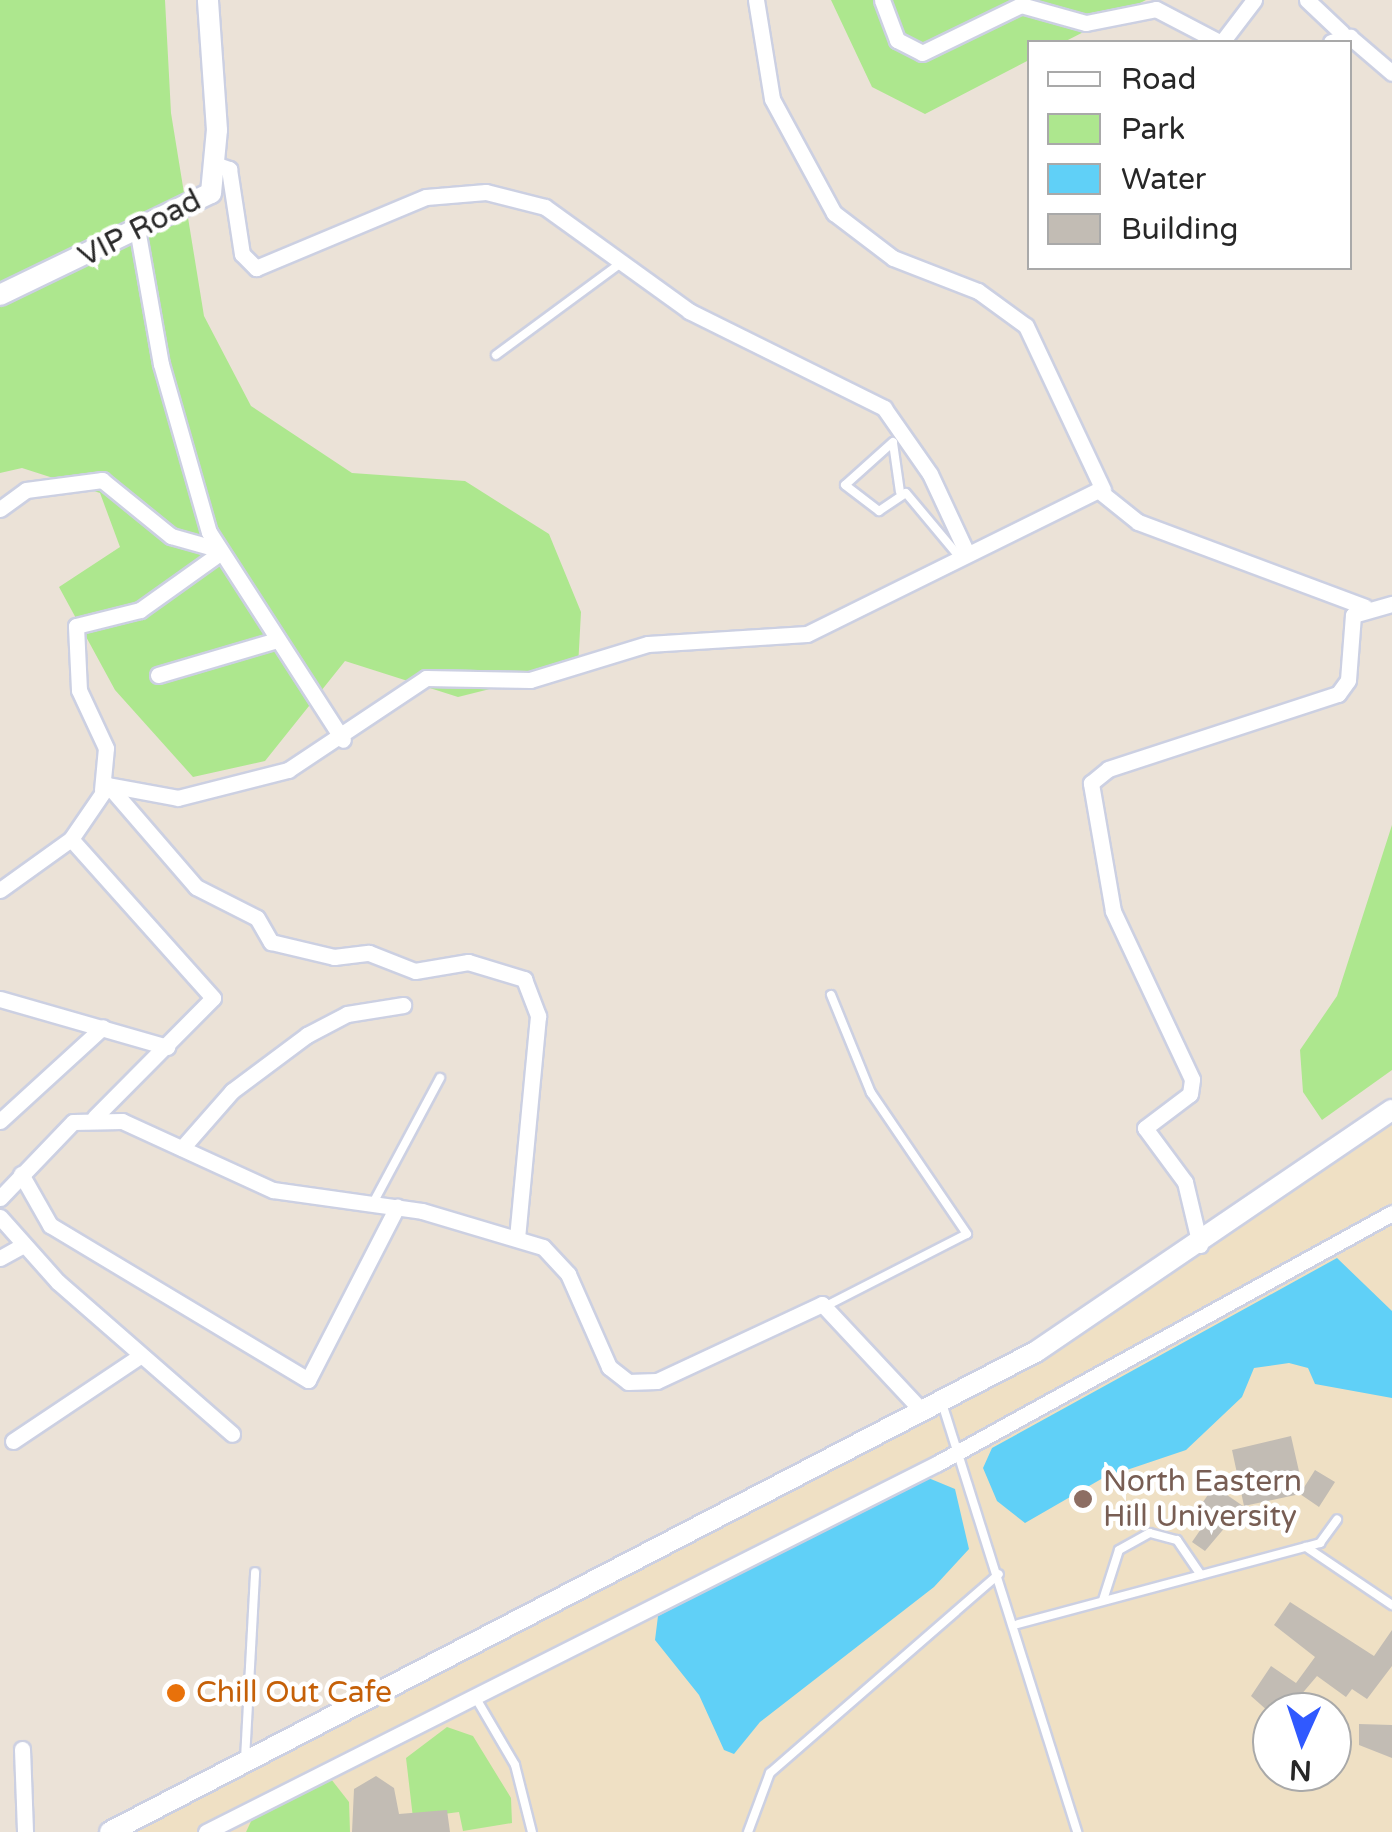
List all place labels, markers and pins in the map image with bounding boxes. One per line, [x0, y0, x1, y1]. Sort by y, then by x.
place label: North Eastern Hill University [1103, 1464, 1302, 1534]
marker: North Eastern Hill University [1072, 1488, 1094, 1510]
place label: Chill Out Cafe [196, 1675, 392, 1711]
marker: Chill Out Cafe [165, 1682, 187, 1704]

